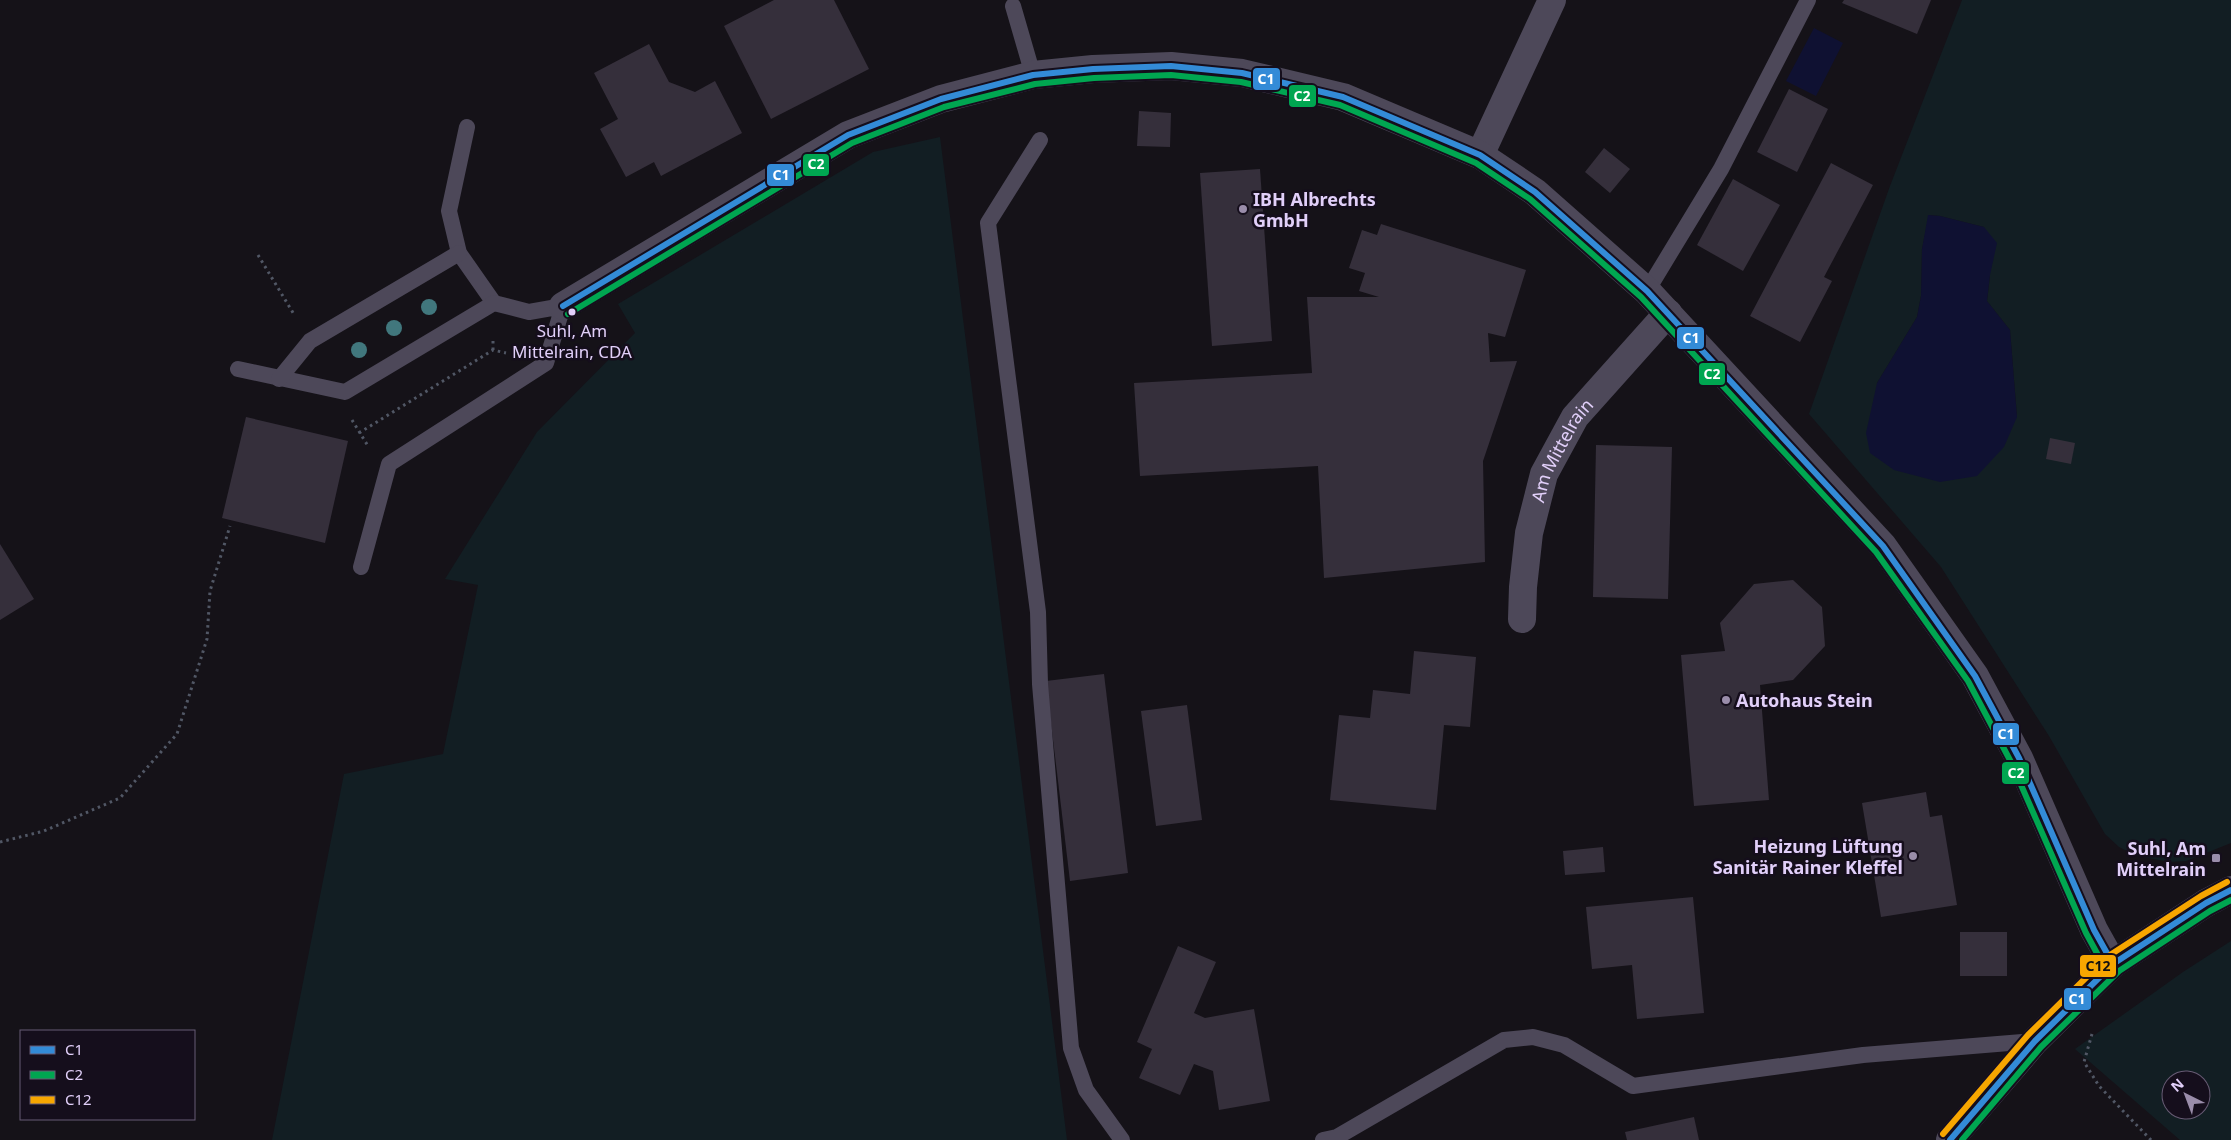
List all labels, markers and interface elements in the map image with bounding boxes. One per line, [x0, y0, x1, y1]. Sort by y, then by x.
line badge: C1 [1252, 67, 1281, 91]
text: C1 [1258, 69, 1275, 88]
line badge: C2 [1288, 84, 1317, 108]
text: C2 [1294, 86, 1311, 105]
line badge: C2 [802, 153, 830, 177]
text: C2 [808, 154, 825, 173]
line badge: C1 [766, 163, 795, 187]
text: C1 [773, 165, 790, 184]
place label: IBH Albrechts GmbH [1253, 187, 1376, 232]
marker: IBH Albrechts GmbH [1237, 203, 1249, 215]
marker: Suhl, Am Mittelrain, CDA [567, 307, 577, 317]
place label: Suhl, Am Mittelrain, CDA [512, 319, 632, 363]
line badge: C1 [1676, 326, 1705, 350]
text: C1 [1683, 328, 1700, 347]
line badge: C2 [1698, 362, 1726, 386]
text: C2 [1704, 364, 1721, 383]
street label: Am Mittelrain [1525, 393, 1598, 505]
place label: Autohaus Stein [1736, 688, 1873, 712]
marker: Autohaus Stein [1720, 694, 1732, 706]
line badge: C1 [1992, 722, 2020, 746]
text: C1 [1998, 724, 2015, 743]
line badge: C2 [2001, 761, 2030, 785]
text: C2 [2008, 763, 2025, 782]
place label: Heizung Lüftung Sanitär Rainer Kleffel [1713, 834, 1903, 879]
place label: Suhl, Am Mittelrain [2116, 836, 2206, 881]
marker: Heizung Lüftung Sanitär Rainer Kleffel [1907, 850, 1919, 862]
marker: Suhl, Am Mittelrain [2210, 852, 2222, 864]
line badge: C12 [2079, 954, 2117, 978]
text: C12 [2085, 956, 2111, 975]
line badge: C1 [2063, 987, 2092, 1011]
text: C1 [2069, 989, 2086, 1008]
legend [20, 1030, 195, 1120]
text: C1 [65, 1039, 83, 1059]
text: C2 [65, 1064, 83, 1084]
north arrow [2161, 1070, 2211, 1120]
text: N [2166, 1074, 2188, 1096]
text: C12 [65, 1089, 92, 1109]

